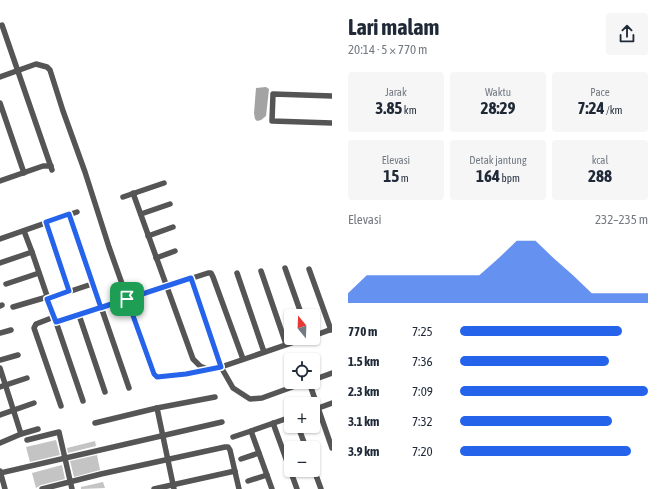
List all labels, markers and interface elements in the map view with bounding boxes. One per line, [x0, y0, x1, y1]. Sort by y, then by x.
button: share [606, 13, 648, 55]
text: Lari malam [348, 14, 439, 40]
text: 20:14 · 5 × 770 m [348, 42, 427, 57]
text: Jarak [385, 86, 407, 98]
text: Waktu [485, 86, 511, 98]
text: Pace [590, 86, 610, 98]
text: 3.85 [375, 98, 402, 118]
text: 28:29 [481, 98, 516, 118]
text: 7:24 [578, 98, 605, 118]
text: km [402, 104, 417, 116]
text: /km [605, 104, 623, 116]
text: Elevasi [382, 154, 410, 166]
text: Detak jantung [469, 154, 527, 166]
text: kcal [592, 154, 608, 166]
text: 15 [383, 166, 399, 186]
text: 164 [476, 166, 500, 186]
text: 288 [588, 166, 612, 186]
text: m [399, 172, 409, 184]
text: bpm [500, 172, 520, 184]
text: Elevasi [348, 212, 381, 227]
text: 232–235 m [595, 212, 648, 227]
pin [110, 282, 144, 316]
icon: arrive [116, 288, 138, 310]
north arrow [284, 309, 320, 345]
map controls [284, 309, 320, 477]
text: 770 m [348, 324, 377, 339]
text: 7:25 [412, 324, 433, 339]
button: locate [284, 353, 320, 389]
text: 1.5 km [348, 354, 379, 369]
text: 7:36 [412, 354, 433, 369]
text: 2.3 km [348, 384, 379, 399]
text: 7:09 [412, 384, 433, 399]
button: + [284, 397, 320, 433]
text: 3.1 km [348, 414, 379, 429]
text: 7:32 [412, 414, 433, 429]
button: − [284, 441, 320, 477]
text: 3.9 km [348, 444, 379, 459]
text: 7:20 [412, 444, 433, 459]

